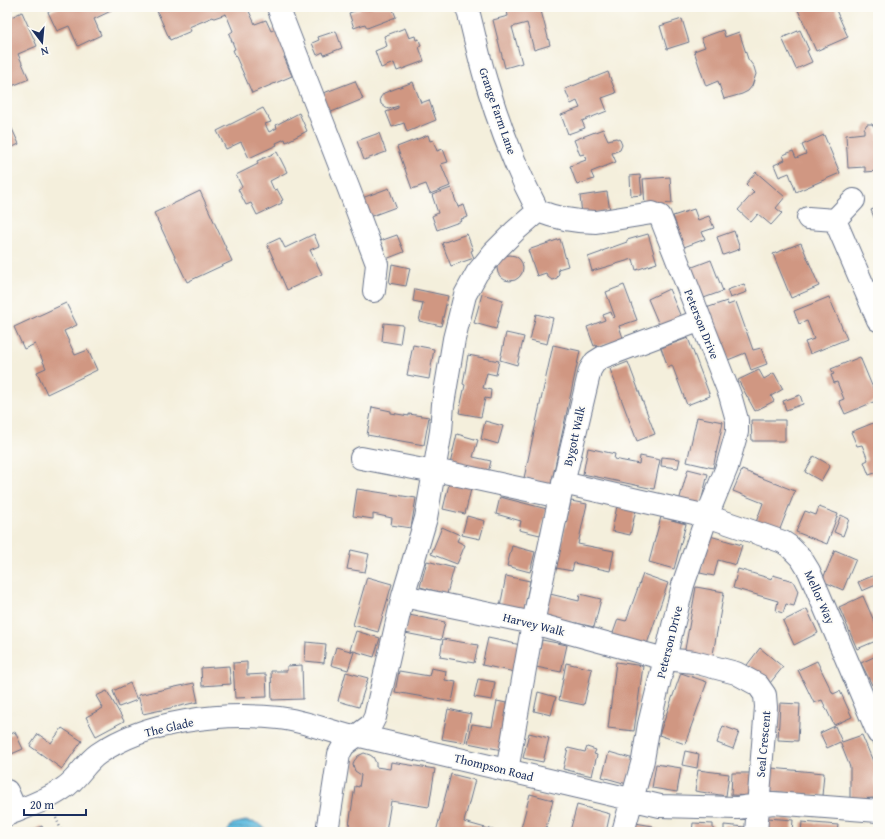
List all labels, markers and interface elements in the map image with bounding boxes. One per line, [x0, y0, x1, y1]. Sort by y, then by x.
north arrow [22, 22, 62, 62]
text: N [38, 43, 50, 60]
street label: Grange Farm Lane [475, 65, 521, 157]
street label: Peterson Drive [680, 286, 724, 362]
street label: Bygott Walk [559, 404, 589, 468]
street label: Mellor Way [801, 567, 839, 627]
street label: Peterson Drive [652, 604, 686, 680]
street label: Harvey Walk [501, 608, 568, 640]
street label: Seal Crescent [752, 709, 774, 778]
street label: The Glade [143, 713, 196, 741]
street label: Thompson Road [453, 749, 536, 785]
scale bar [24, 791, 86, 817]
text: 20 m [30, 796, 54, 813]

